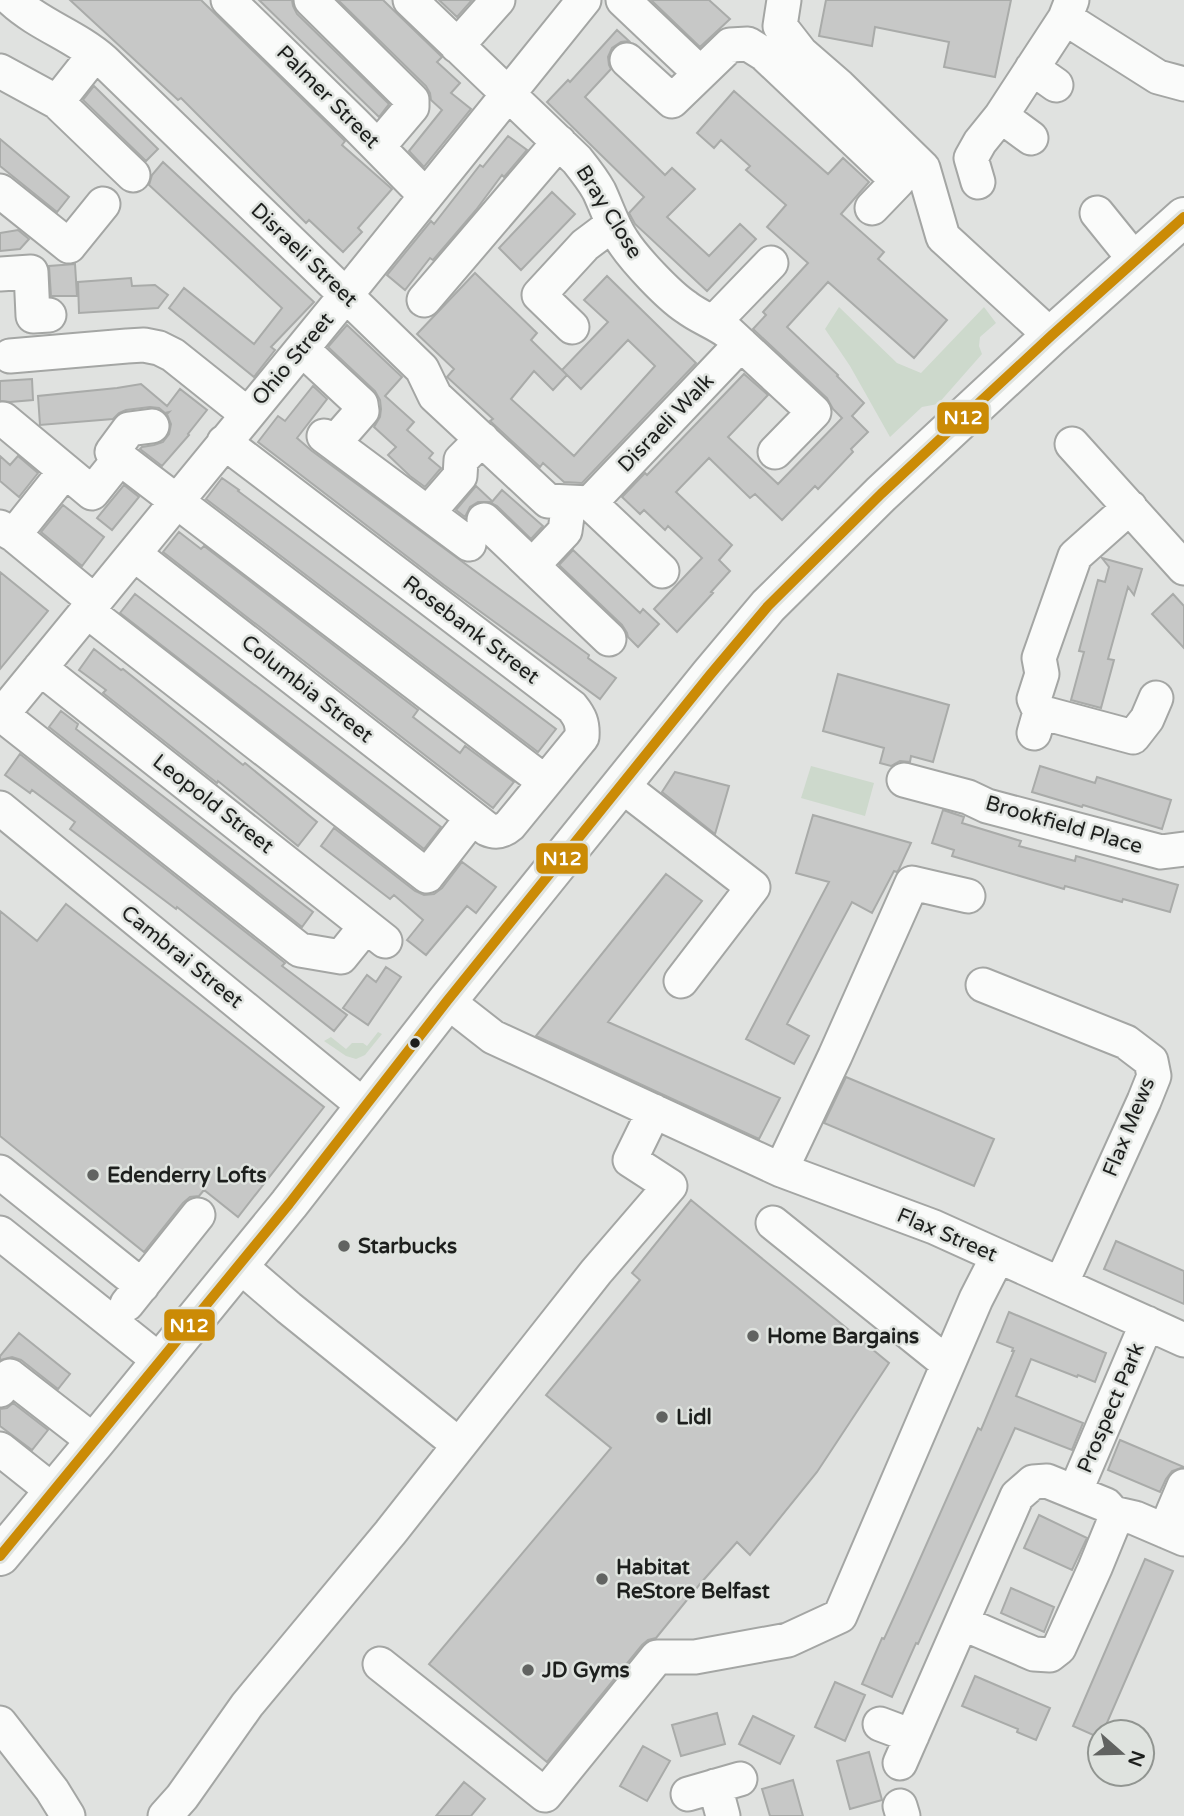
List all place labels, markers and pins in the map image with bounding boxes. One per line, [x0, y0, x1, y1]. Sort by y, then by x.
unlabelled marker [408, 1036, 422, 1050]
place label: Edenderry Lofts [107, 1163, 267, 1188]
marker: Edenderry Lofts [85, 1167, 101, 1183]
place label: Starbucks [358, 1234, 457, 1259]
marker: Starbucks [336, 1238, 352, 1254]
place label: Home Bargains [767, 1324, 919, 1349]
marker: Home Bargains [745, 1328, 761, 1344]
place label: Lidl [676, 1405, 712, 1430]
marker: Lidl [654, 1409, 670, 1425]
place label: Habitat ReStore Belfast [616, 1555, 770, 1604]
marker: Habitat ReStore Belfast [594, 1571, 610, 1587]
place label: JD Gyms [541, 1658, 630, 1683]
marker: JD Gyms [520, 1662, 536, 1678]

